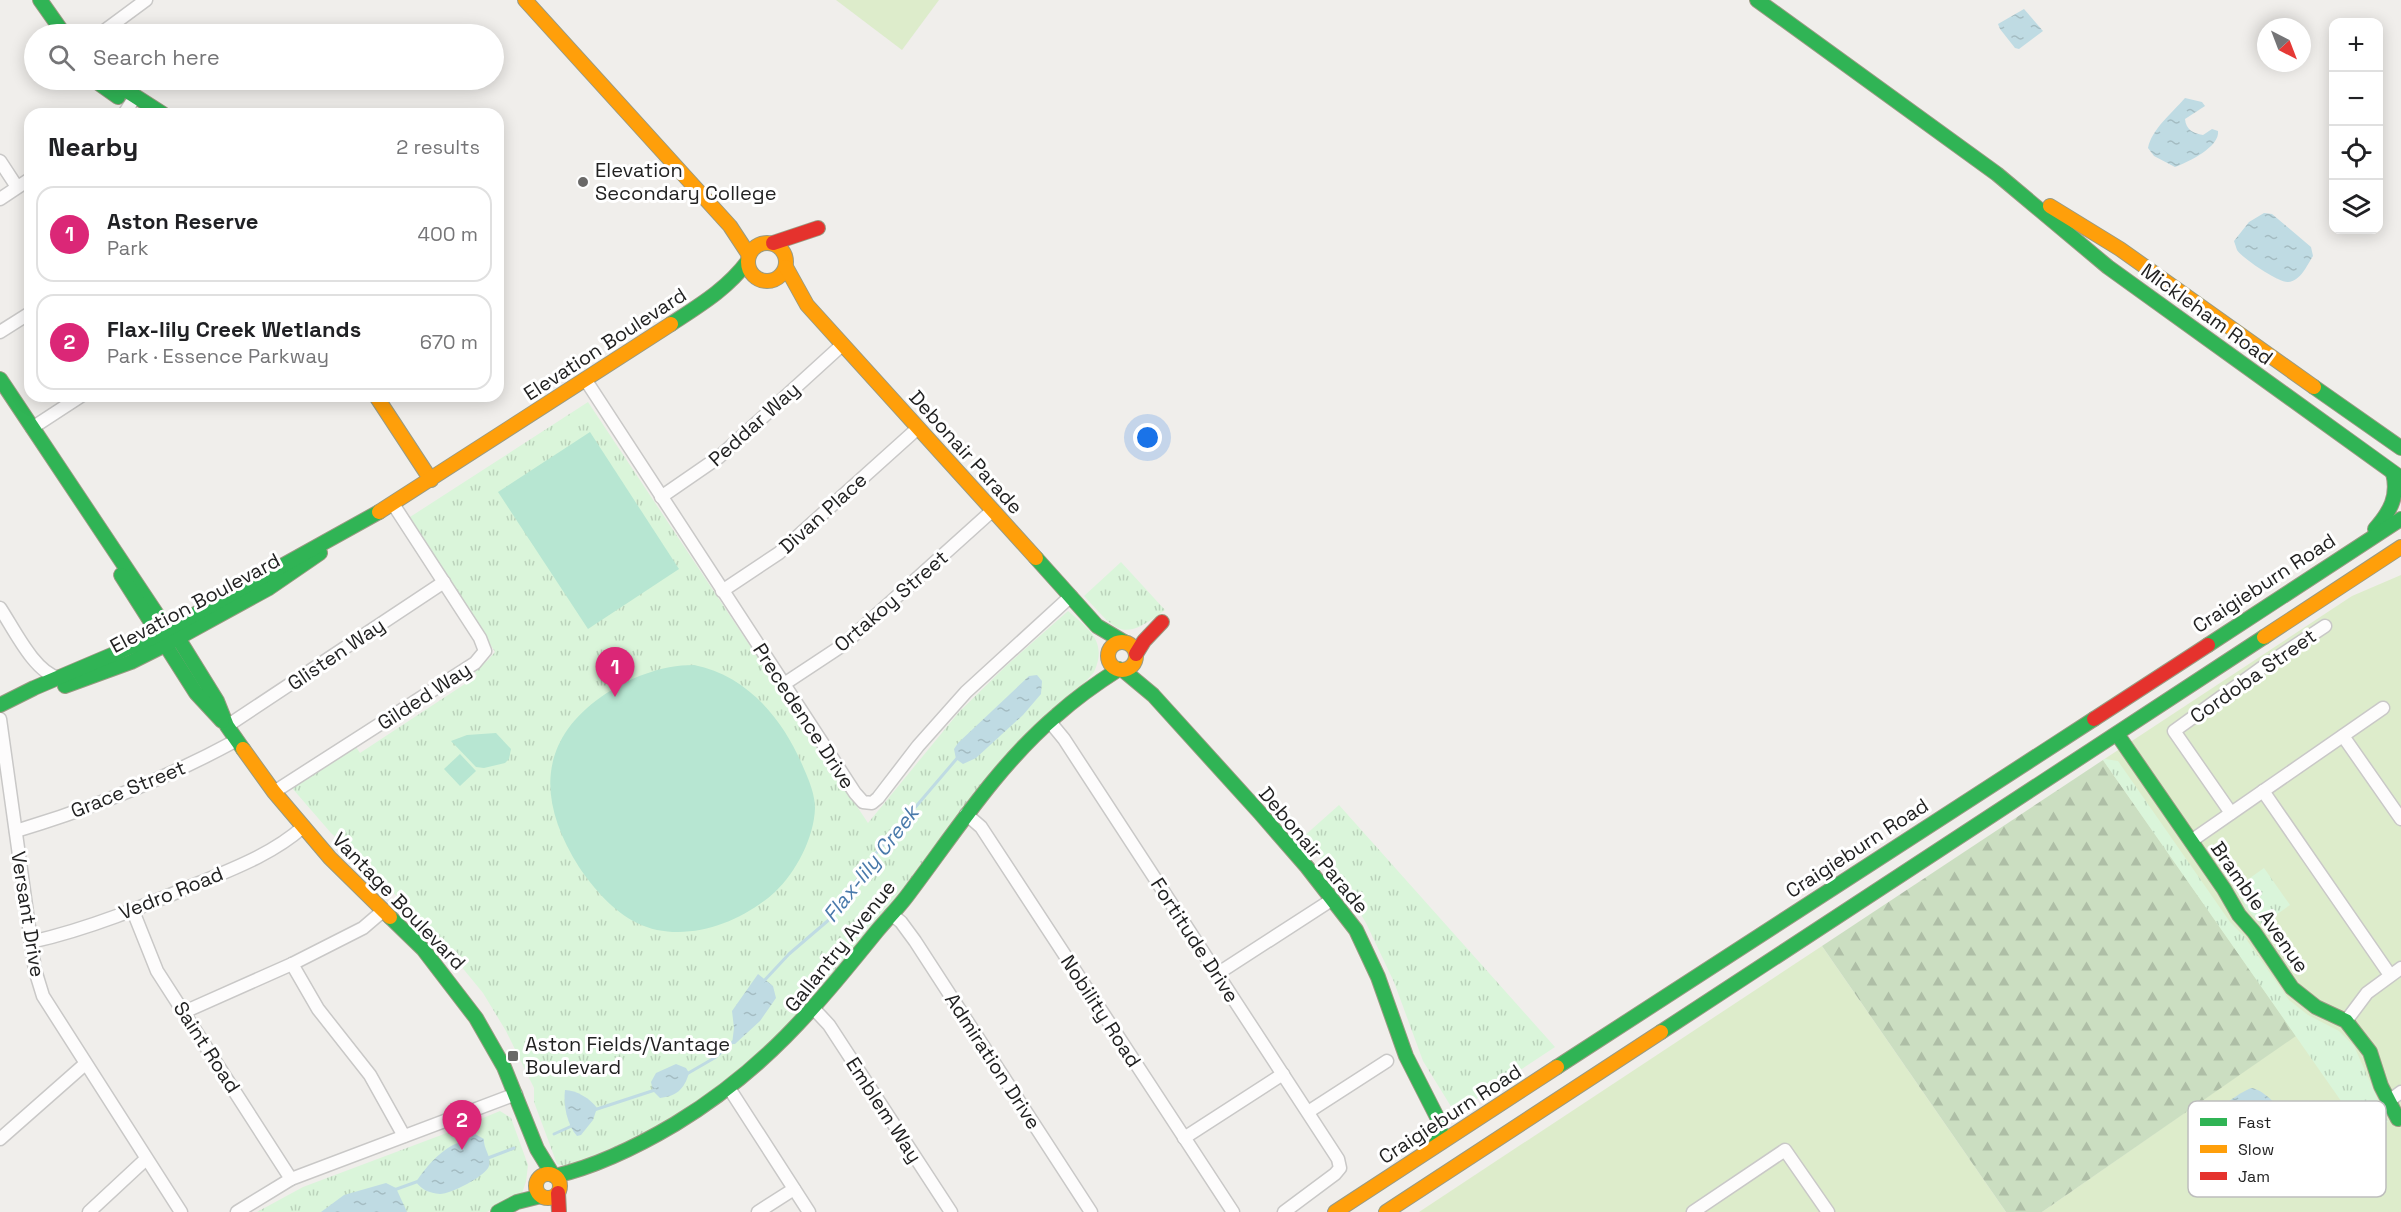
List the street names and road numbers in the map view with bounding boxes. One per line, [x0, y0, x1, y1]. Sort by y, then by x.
street label: Mickleham Road [2136, 257, 2278, 371]
street label: Elevation Boulevard [519, 282, 691, 406]
street label: Peddar Way [703, 376, 805, 472]
street label: Debonair Parade [903, 385, 1029, 519]
street label: Divan Place [774, 467, 872, 559]
street label: Craigieburn Road [2188, 527, 2340, 639]
street label: Ortakoy Street [829, 544, 953, 658]
street label: Elevation Boulevard [105, 547, 285, 659]
street label: Glisten Way [282, 612, 390, 696]
street label: Cordoba Street [2185, 623, 2321, 729]
street label: Precedence Drive [747, 638, 861, 794]
street label: Gilded Way [372, 656, 476, 736]
street label: Grace Street [67, 754, 189, 824]
street label: Debonair Parade [1253, 781, 1375, 919]
street label: Craigieburn Road [1781, 792, 1933, 904]
street label: Vantage Boulevard [327, 827, 471, 975]
street label: Bramble Avenue [2205, 836, 2315, 978]
street label: Versant Drive [5, 849, 51, 979]
street label: Vedro Road [115, 860, 227, 926]
street label: Fortitude Drive [1145, 873, 1245, 1007]
street label: Gallantry Avenue [779, 875, 901, 1017]
street label: Nobility Road [1055, 950, 1147, 1072]
street label: Admiration Drive [939, 988, 1047, 1134]
street label: Saint Road [168, 996, 246, 1098]
street label: Emblem Way [840, 1052, 928, 1168]
street label: Craigieburn Road [1374, 1058, 1526, 1170]

